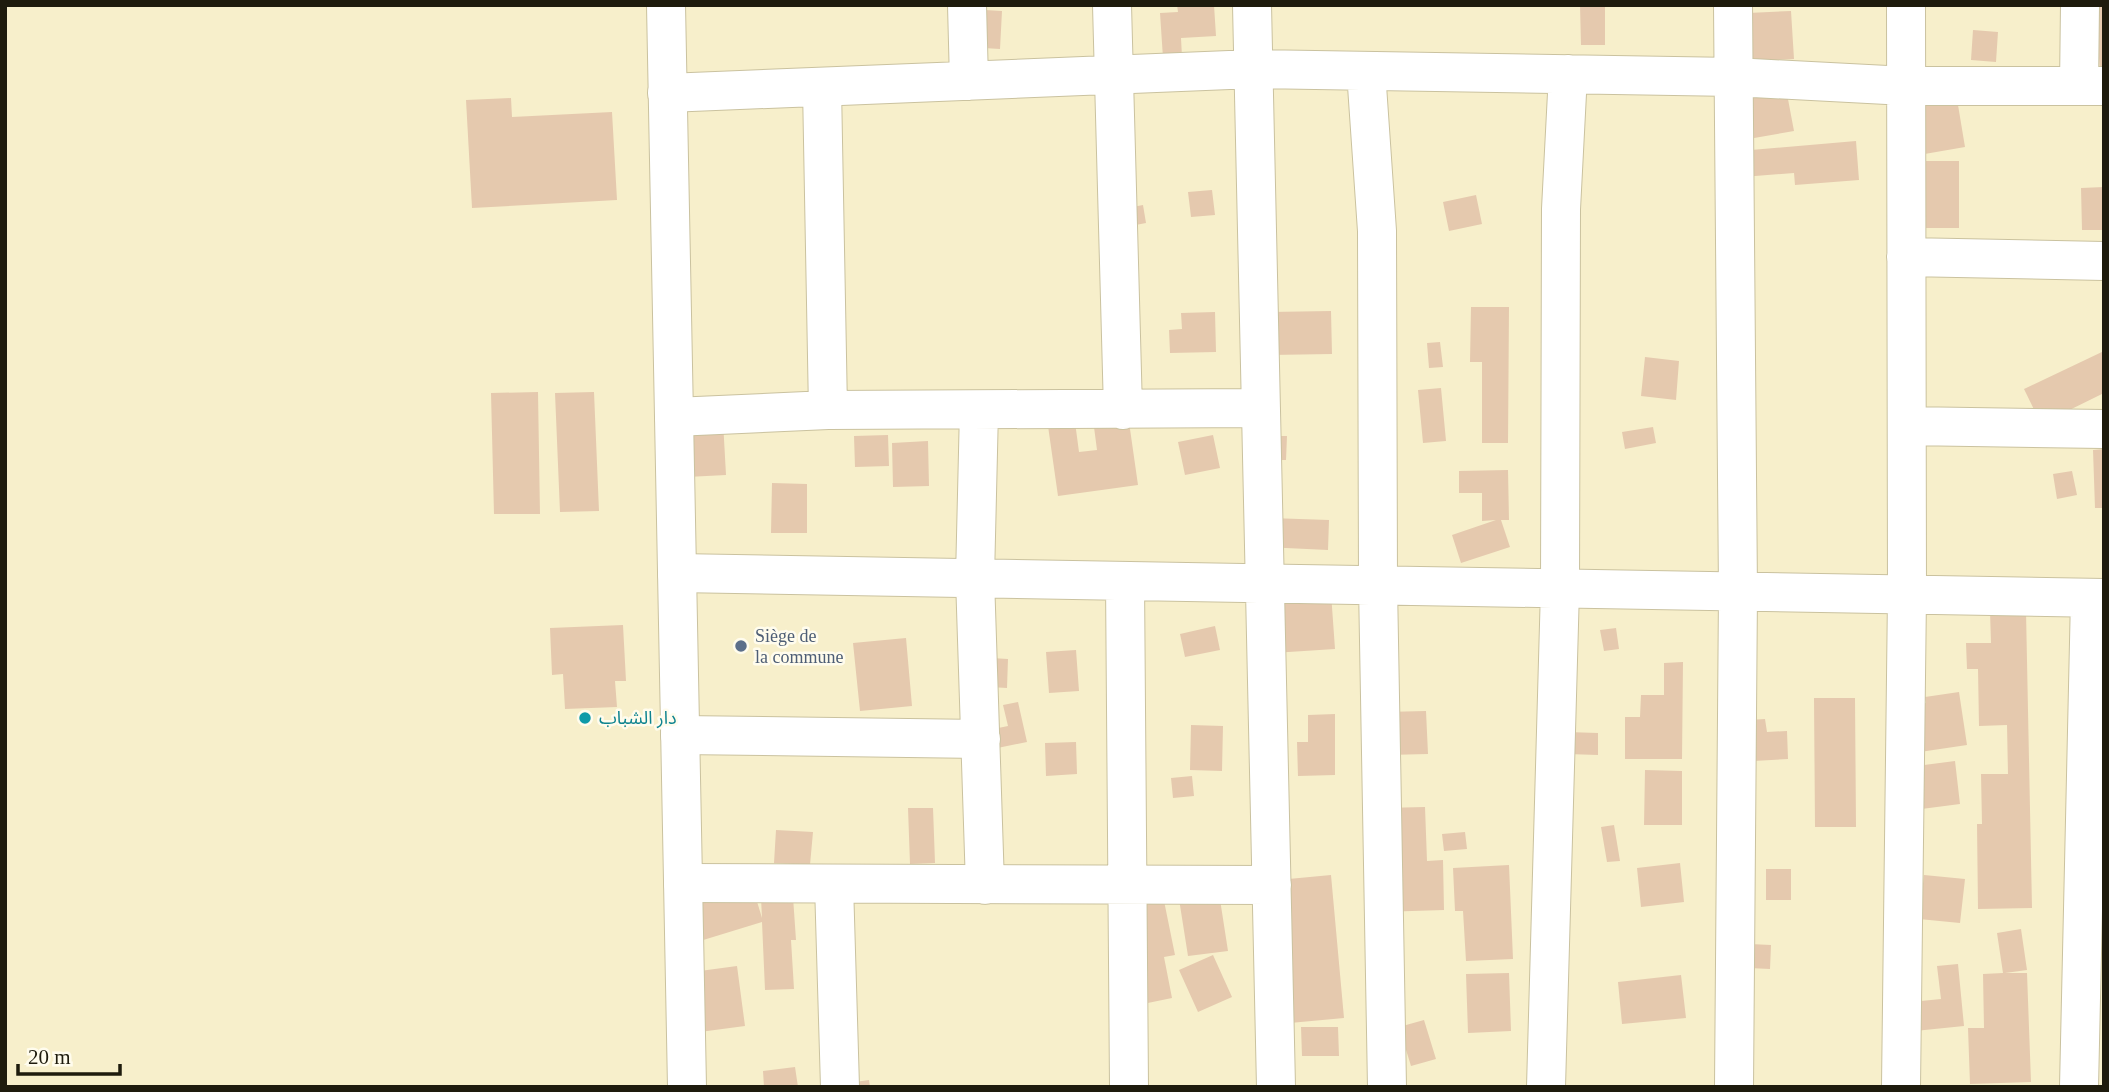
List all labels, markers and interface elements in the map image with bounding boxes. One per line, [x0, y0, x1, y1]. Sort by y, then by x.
place label: Siège de la commune [755, 626, 843, 667]
marker: Siège de la commune [733, 638, 749, 654]
place label: دار الشباب [599, 708, 677, 729]
marker: دار الشباب [577, 710, 593, 726]
scale bar [18, 1032, 119, 1076]
text: 20 m [28, 1045, 71, 1069]

